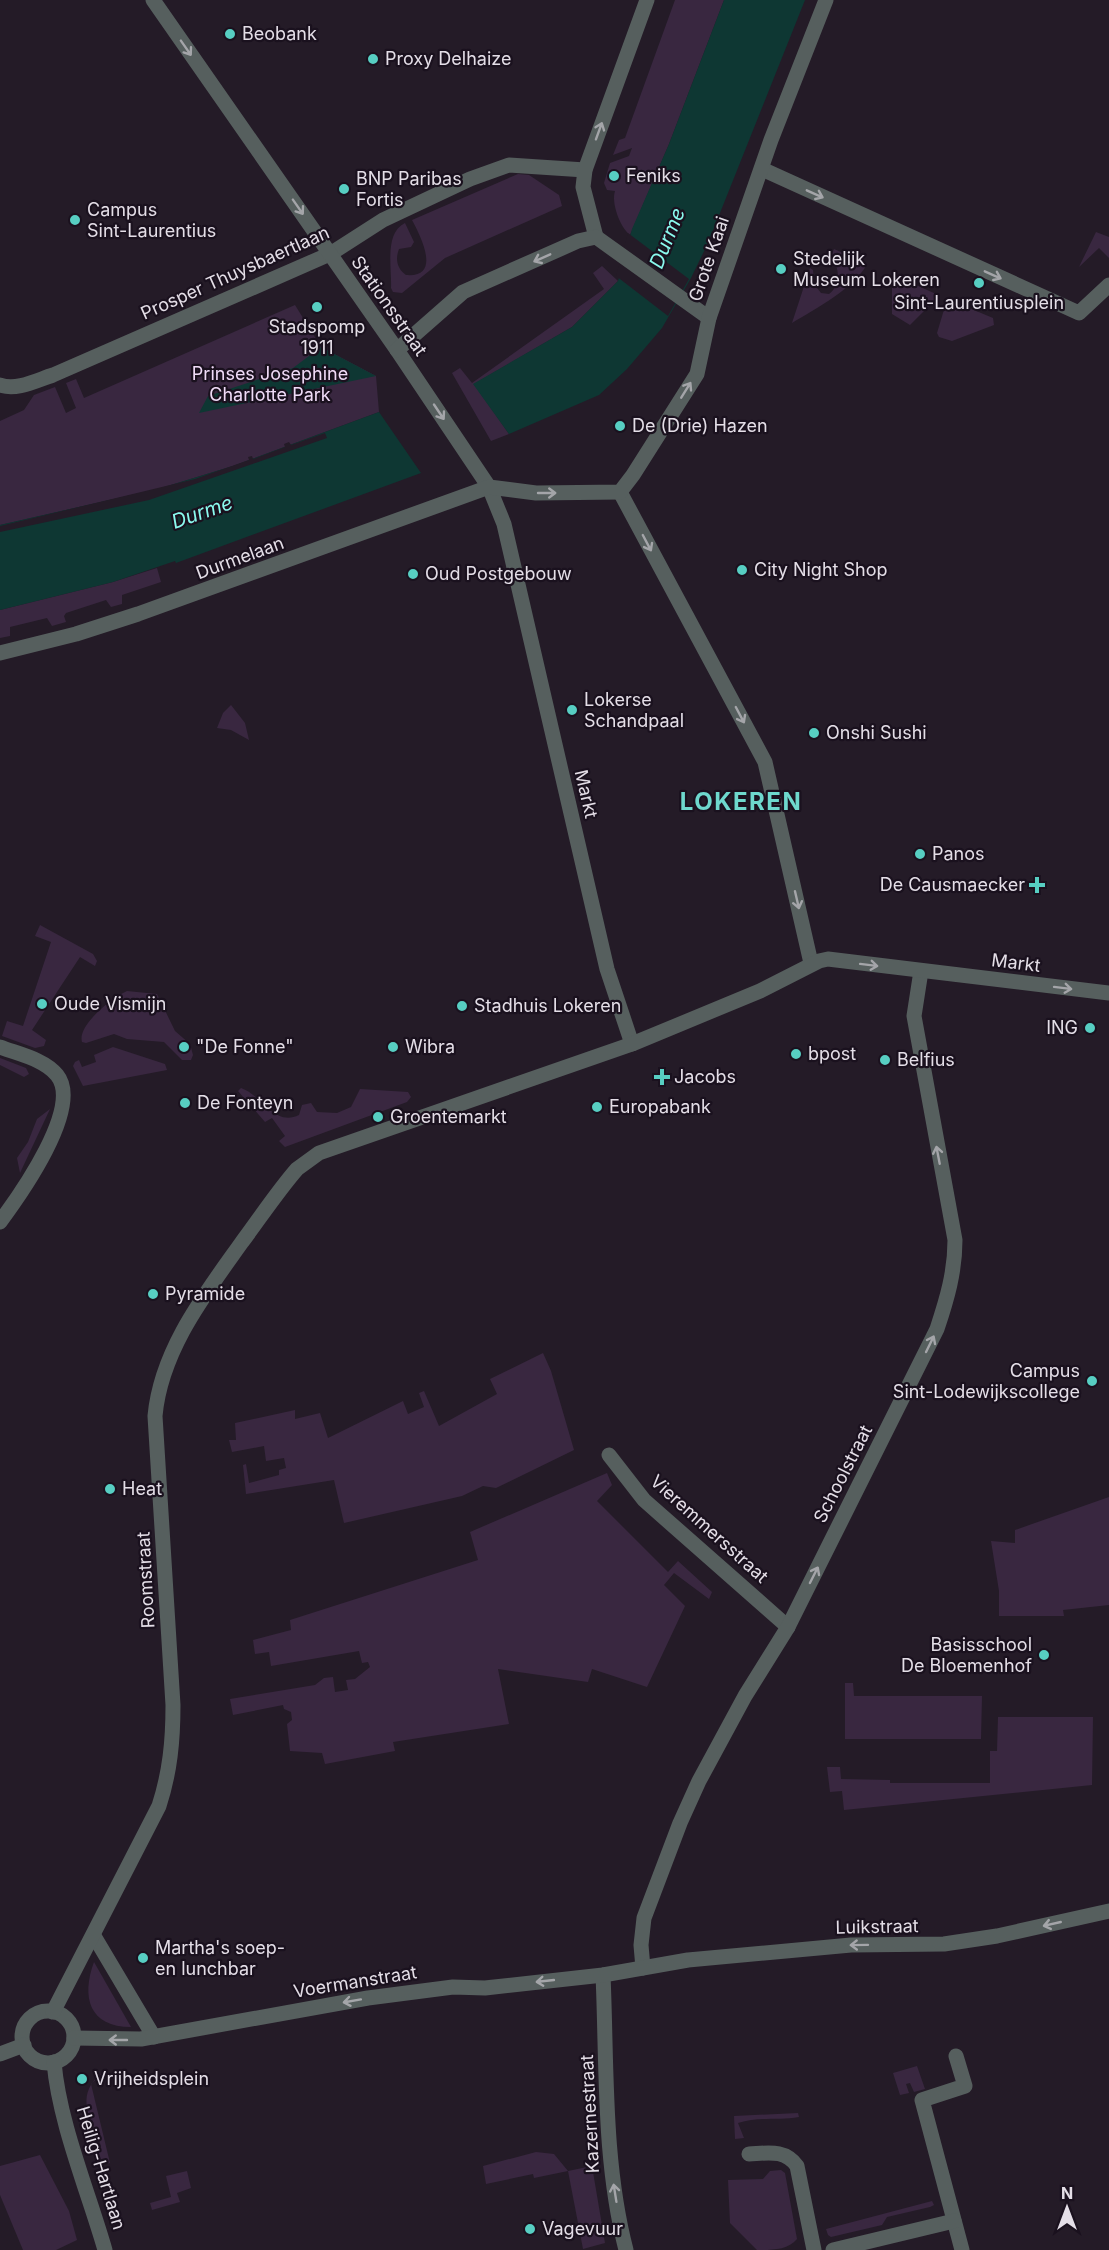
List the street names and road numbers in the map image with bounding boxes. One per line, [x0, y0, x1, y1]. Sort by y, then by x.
street label: Grote Kaai [684, 214, 733, 304]
street label: Prosper Thuysbaertlaan [137, 221, 332, 324]
street label: Stationsstraat [347, 252, 432, 360]
street label: Durmelaan [193, 532, 287, 583]
street label: Markt [571, 768, 602, 820]
street label: Markt [990, 949, 1042, 976]
street label: Schoolstraat [809, 1421, 876, 1526]
street label: Vieremmersstraat [646, 1470, 772, 1587]
street label: Roomstraat [132, 1531, 159, 1629]
street label: Luikstraat [835, 1915, 919, 1938]
street label: Voermanstraat [292, 1961, 418, 2002]
street label: Kazernestraat [576, 2054, 603, 2174]
street label: Heilig-Hartlaan [73, 2104, 130, 2232]

